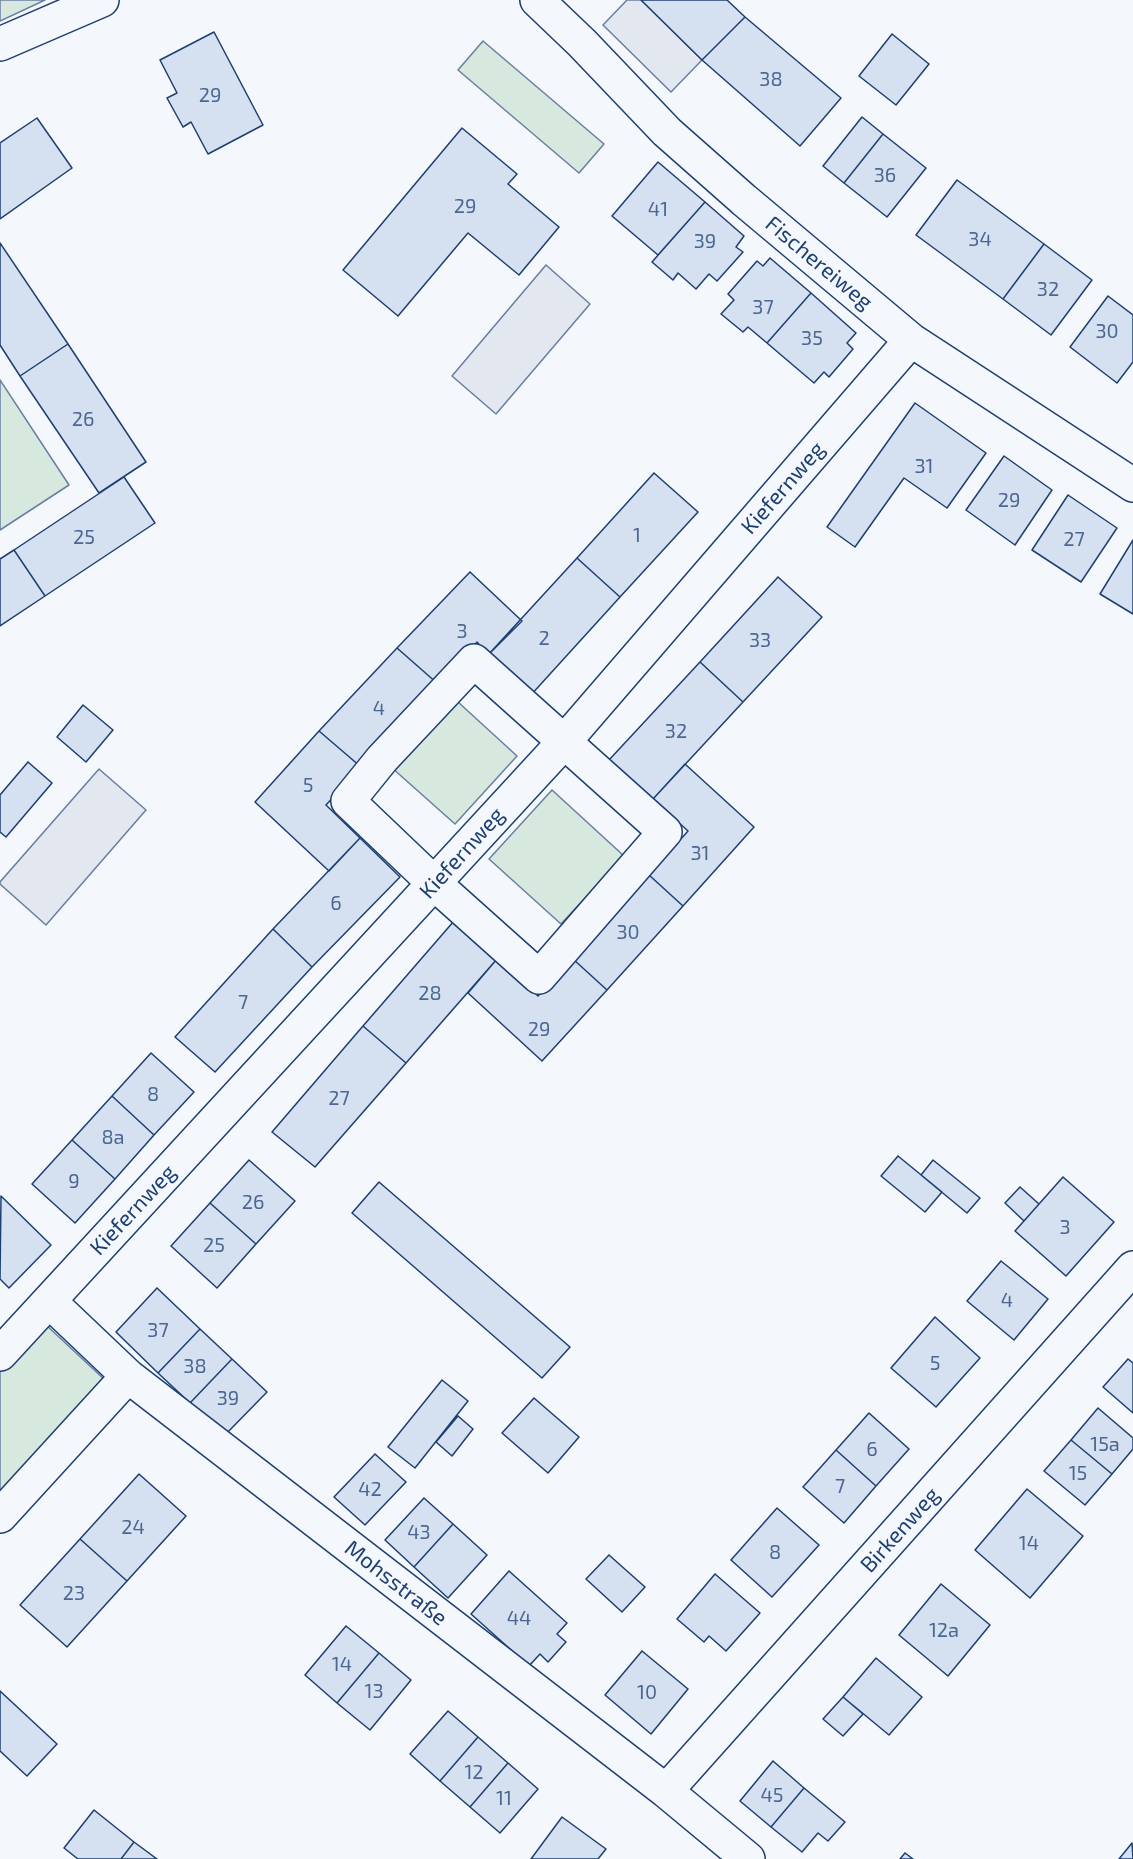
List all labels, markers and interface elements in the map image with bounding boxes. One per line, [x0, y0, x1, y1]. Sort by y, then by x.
house number: 38 [759, 67, 783, 91]
house number: 29 [199, 83, 221, 107]
house number: 36 [874, 163, 896, 187]
house number: 29 [454, 194, 476, 218]
house number: 41 [648, 197, 668, 221]
street label: Fischereiweg [760, 211, 878, 315]
house number: 34 [968, 227, 992, 251]
house number: 39 [694, 229, 716, 253]
house number: 32 [1037, 277, 1059, 301]
house number: 37 [752, 295, 774, 319]
house number: 30 [1095, 319, 1119, 343]
house number: 35 [801, 326, 823, 350]
house number: 26 [72, 407, 94, 431]
street label: Kiefernweg [736, 436, 830, 540]
house number: 31 [914, 454, 934, 478]
house number: 29 [998, 488, 1020, 512]
house number: 1 [633, 523, 641, 547]
house number: 25 [73, 525, 95, 549]
house number: 27 [1063, 527, 1085, 551]
house number: 3 [456, 619, 468, 643]
house number: 2 [538, 626, 550, 650]
house number: 33 [749, 628, 771, 652]
house number: 4 [373, 696, 385, 720]
house number: 32 [665, 719, 687, 743]
house number: 5 [303, 773, 313, 797]
street label: Kiefernweg [414, 802, 510, 904]
house number: 31 [690, 841, 710, 865]
house number: 6 [330, 891, 342, 915]
house number: 30 [616, 920, 640, 944]
house number: 28 [418, 981, 442, 1005]
house number: 7 [238, 990, 248, 1014]
house number: 29 [528, 1017, 550, 1041]
house number: 8 [147, 1082, 159, 1106]
house number: 27 [328, 1086, 350, 1110]
house number: 8a [101, 1125, 125, 1149]
street label: Kiefernweg [84, 1159, 182, 1261]
house number: 9 [68, 1169, 80, 1193]
house number: 26 [242, 1190, 264, 1214]
house number: 3 [1059, 1215, 1071, 1239]
house number: 25 [203, 1233, 225, 1257]
house number: 4 [1001, 1288, 1013, 1312]
house number: 37 [147, 1318, 169, 1342]
house number: 5 [930, 1351, 940, 1375]
house number: 38 [183, 1354, 207, 1378]
house number: 39 [217, 1386, 239, 1410]
house number: 15a [1090, 1432, 1120, 1456]
house number: 6 [866, 1437, 878, 1461]
house number: 15 [1069, 1461, 1087, 1485]
house number: 7 [835, 1474, 845, 1498]
house number: 42 [358, 1477, 382, 1501]
street label: Birkenweg [855, 1482, 945, 1578]
house number: 24 [121, 1515, 145, 1539]
house number: 43 [407, 1520, 431, 1544]
house number: 14 [1019, 1531, 1039, 1555]
street label: Mohsstraße [339, 1535, 453, 1631]
house number: 8 [769, 1540, 781, 1564]
house number: 23 [63, 1581, 85, 1605]
house number: 44 [507, 1606, 531, 1630]
house number: 12a [929, 1618, 959, 1642]
house number: 14 [332, 1652, 352, 1676]
house number: 13 [364, 1679, 384, 1703]
house number: 10 [637, 1680, 657, 1704]
house number: 12 [464, 1760, 484, 1784]
house number: 45 [760, 1783, 784, 1807]
house number: 11 [496, 1786, 512, 1810]

